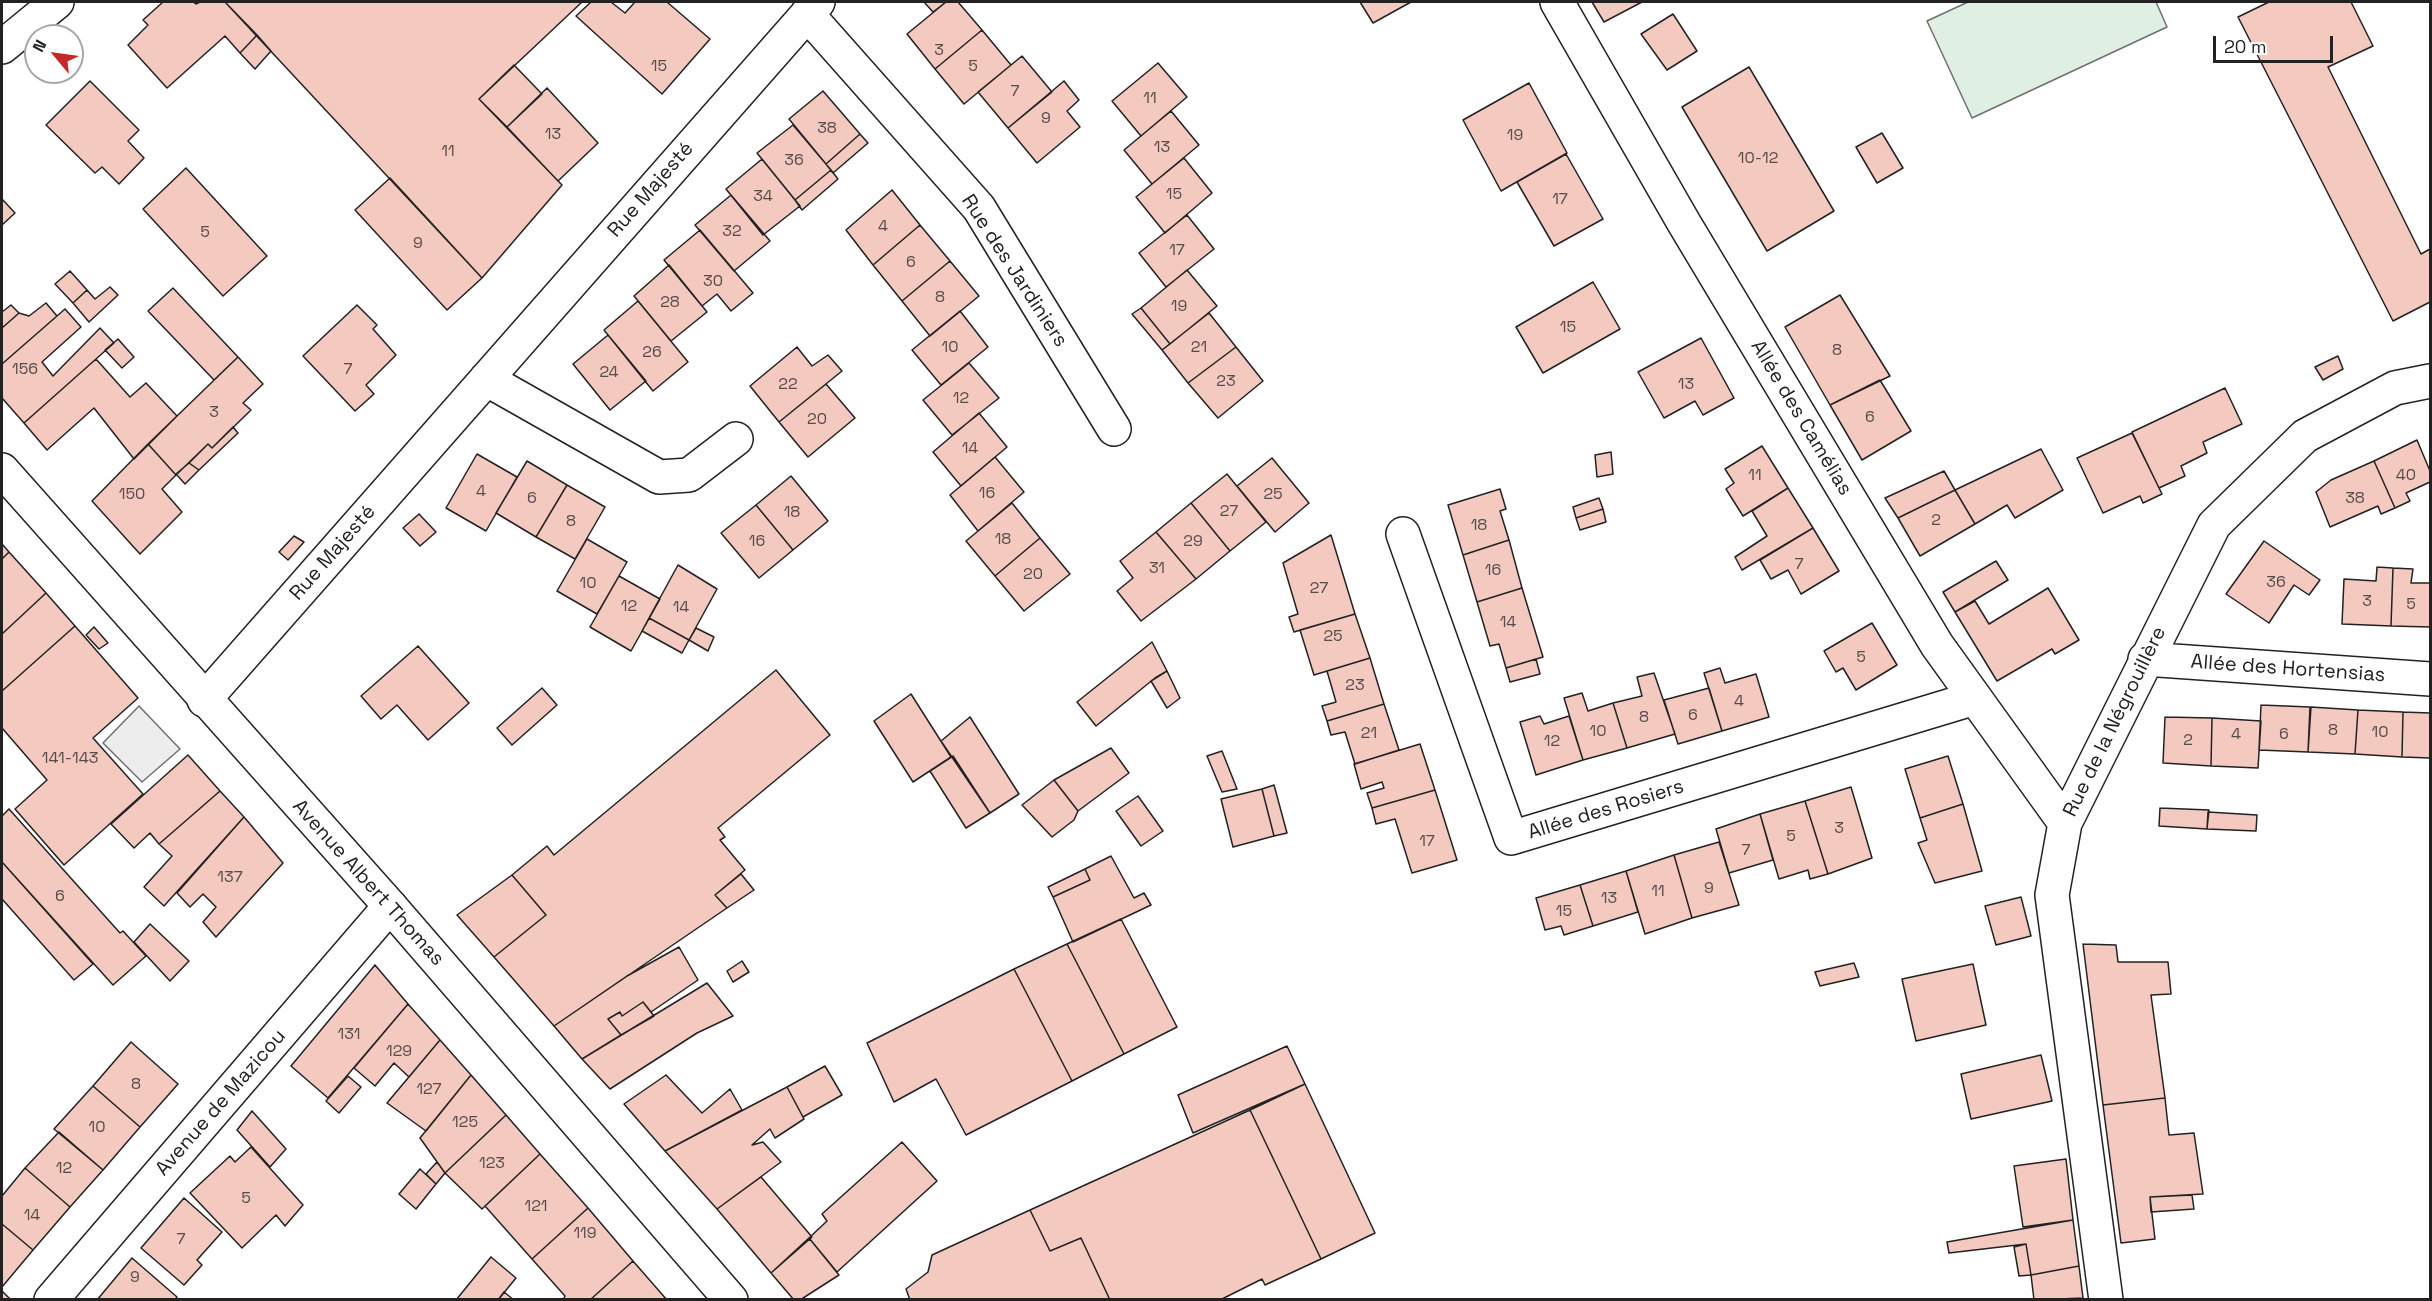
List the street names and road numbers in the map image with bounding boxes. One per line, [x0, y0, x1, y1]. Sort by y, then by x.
street label: Rue Majesté [603, 137, 699, 243]
street label: Rue des Jardiniers [956, 190, 1072, 352]
street label: Allée des Camélias [1745, 336, 1857, 500]
street label: Rue Majesté [285, 500, 381, 606]
street label: Rue de la Négrouillère [2059, 623, 2171, 821]
street label: Allée des Hortensias [2190, 650, 2386, 688]
street label: Allée des Rosiers [1525, 775, 1687, 845]
street label: Avenue Albert Thomas [287, 795, 449, 971]
street label: Avenue de Mazicou [151, 1025, 291, 1181]

